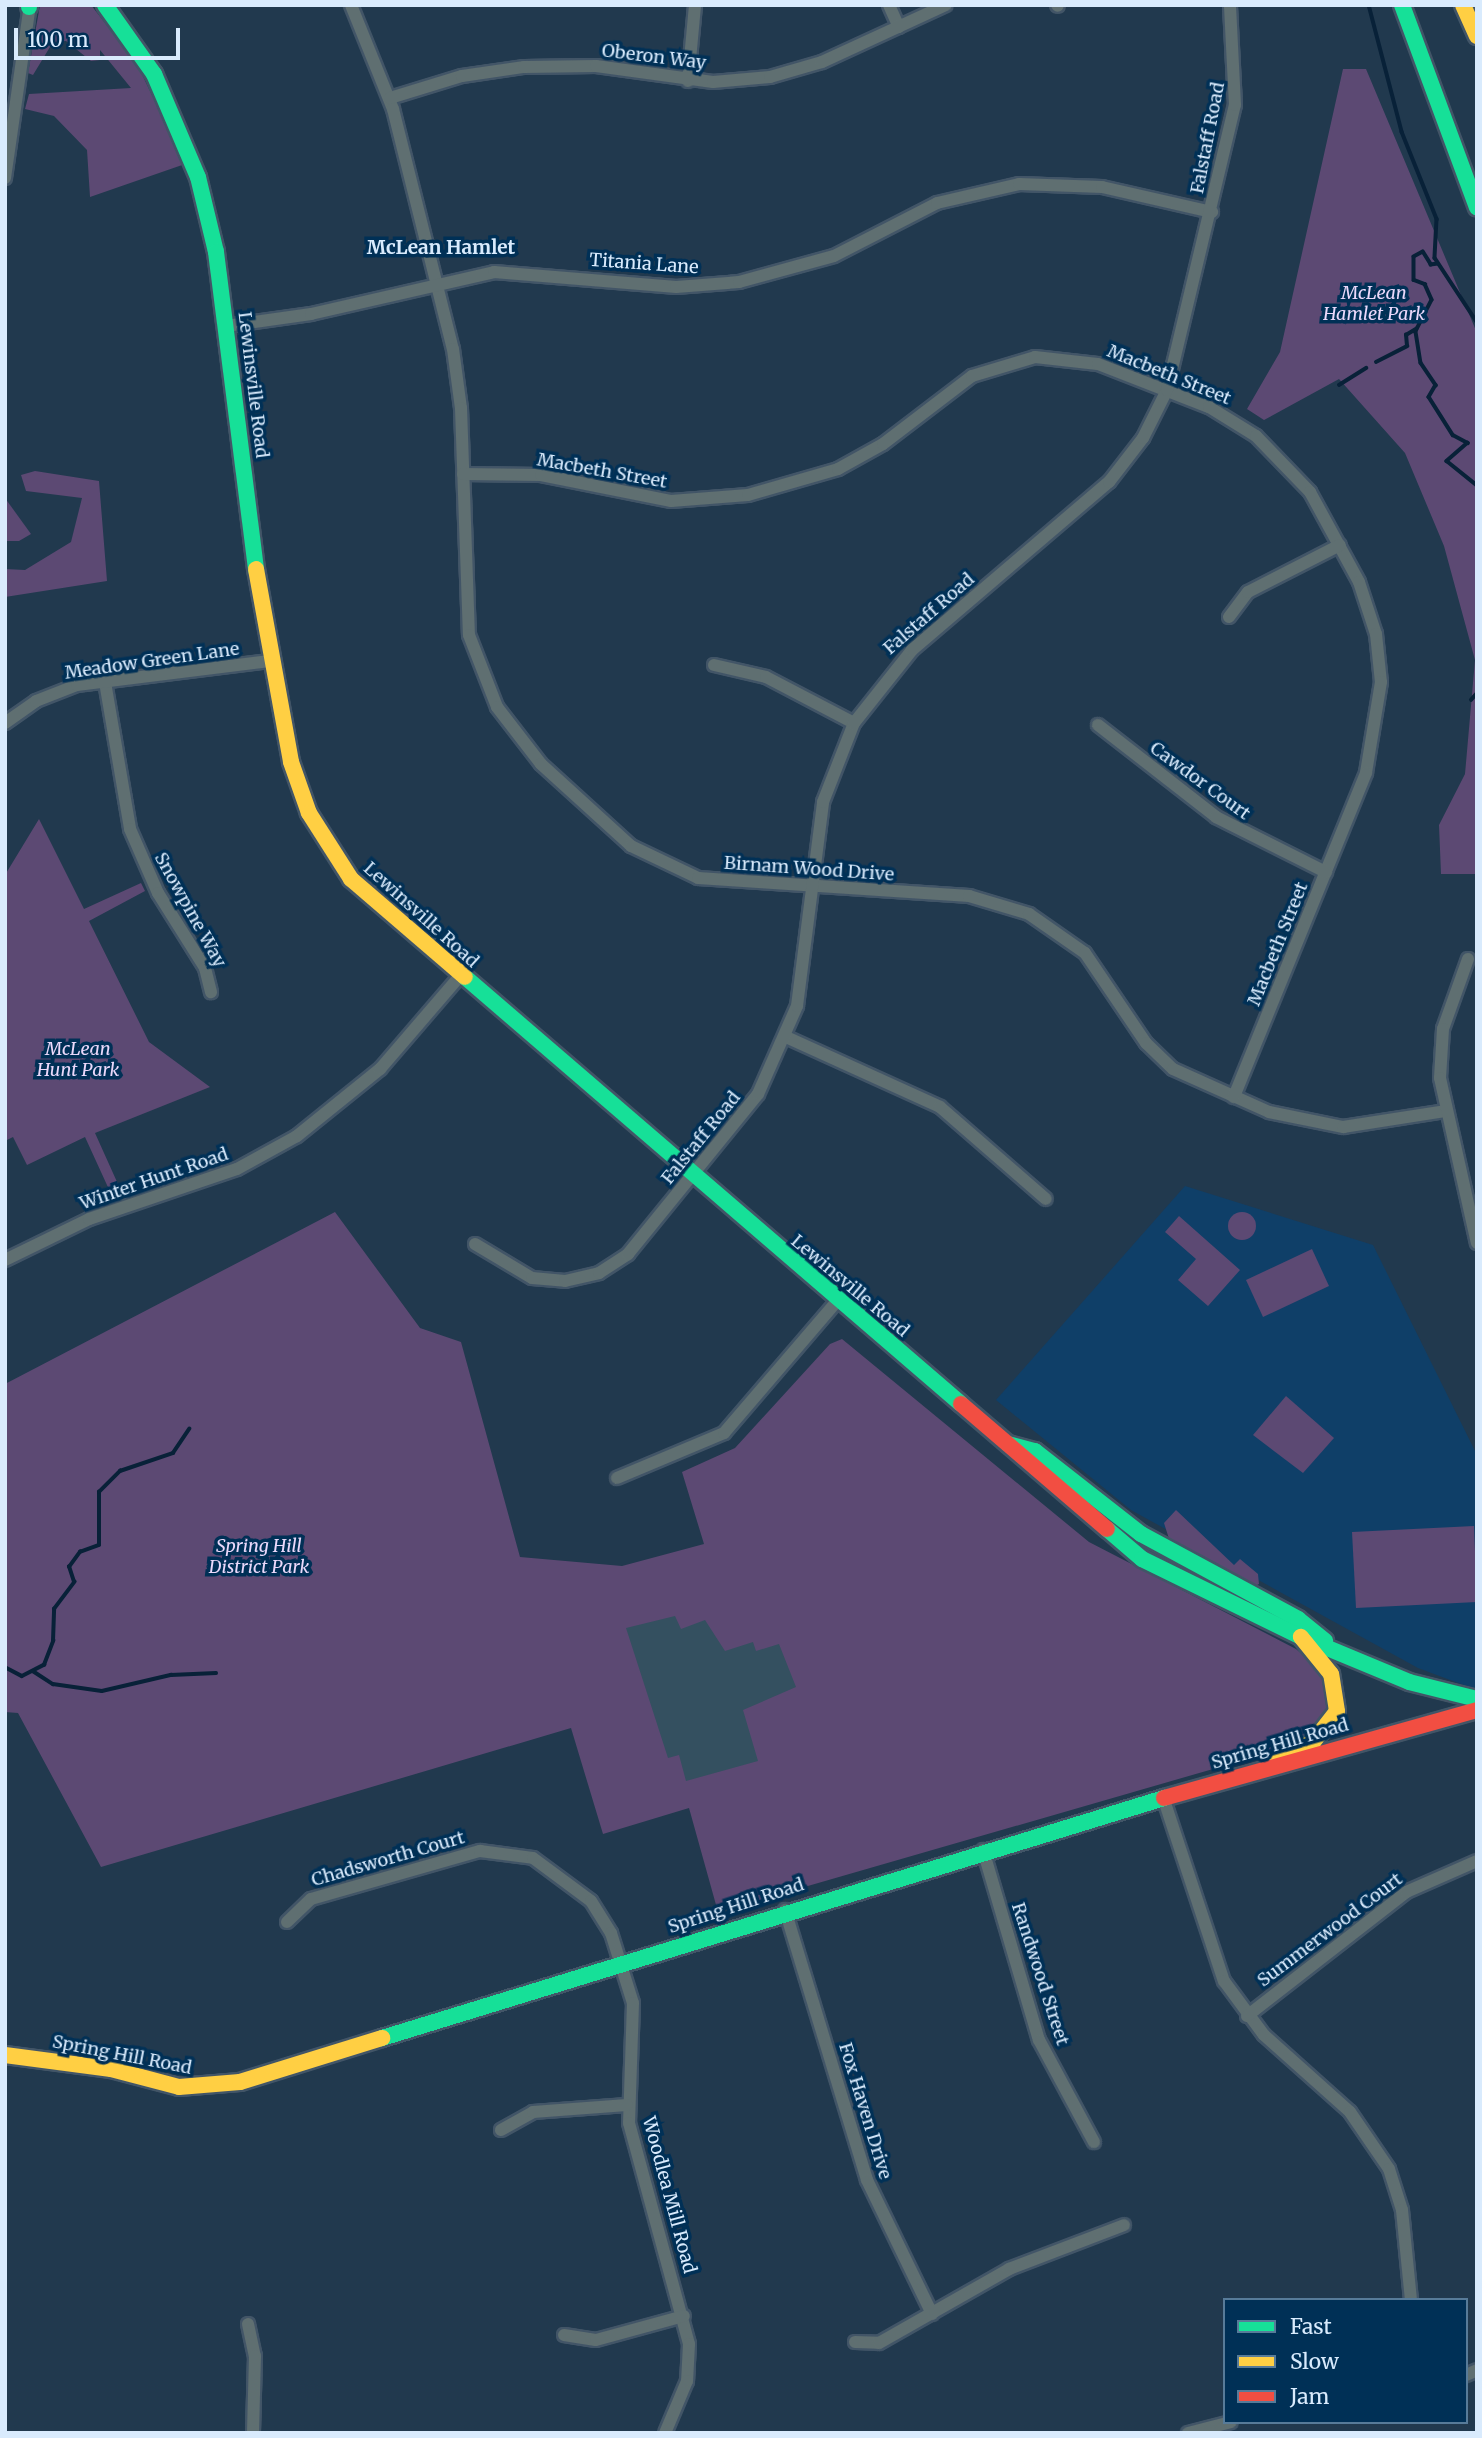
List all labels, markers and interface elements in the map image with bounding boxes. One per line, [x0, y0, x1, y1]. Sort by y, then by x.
scale bar [18, 14, 184, 58]
text: 100 m [27, 26, 89, 53]
street label: Oberon Way [601, 40, 707, 74]
street label: Falstaff Road [1187, 80, 1229, 196]
district label: McLean Hamlet [367, 237, 515, 259]
street label: Titania Lane [589, 249, 699, 279]
park label: McLean Hamlet Park [1323, 283, 1425, 326]
street label: Lewinsville Road [233, 311, 273, 459]
street label: Macbeth Street [1104, 340, 1234, 410]
street label: Macbeth Street [535, 449, 669, 493]
street label: Falstaff Road [879, 569, 979, 659]
street label: Meadow Green Lane [63, 638, 241, 684]
street label: Cawdor Court [1146, 737, 1254, 825]
street label: Snowpine Way [150, 849, 230, 971]
street label: Birnam Wood Drive [723, 852, 895, 886]
street label: Lewinsville Road [359, 858, 483, 972]
street label: Macbeth Street [1243, 879, 1313, 1009]
park label: McLean Hunt Park [37, 1039, 119, 1082]
street label: Falstaff Road [657, 1087, 745, 1189]
street label: Winter Hunt Road [77, 1143, 231, 1215]
street label: Lewinsville Road [787, 1230, 913, 1342]
park label: Spring Hill District Park [209, 1536, 309, 1578]
street label: Spring Hill Road [1209, 1714, 1351, 1774]
street label: Chadsworth Court [309, 1827, 467, 1891]
street label: Summerwood Court [1253, 1868, 1407, 1992]
street label: Spring Hill Road [665, 1874, 807, 1938]
street label: Randwood Street [1007, 1900, 1073, 2048]
street label: Spring Hill Road [50, 2031, 194, 2079]
street label: Fox Haven Drive [834, 2040, 896, 2182]
street label: Woodlea Mill Road [638, 2114, 700, 2276]
legend [1223, 2298, 1468, 2424]
text: Fast [1290, 2313, 1332, 2340]
text: Slow [1290, 2348, 1339, 2375]
text: Jam [1290, 2383, 1329, 2410]

